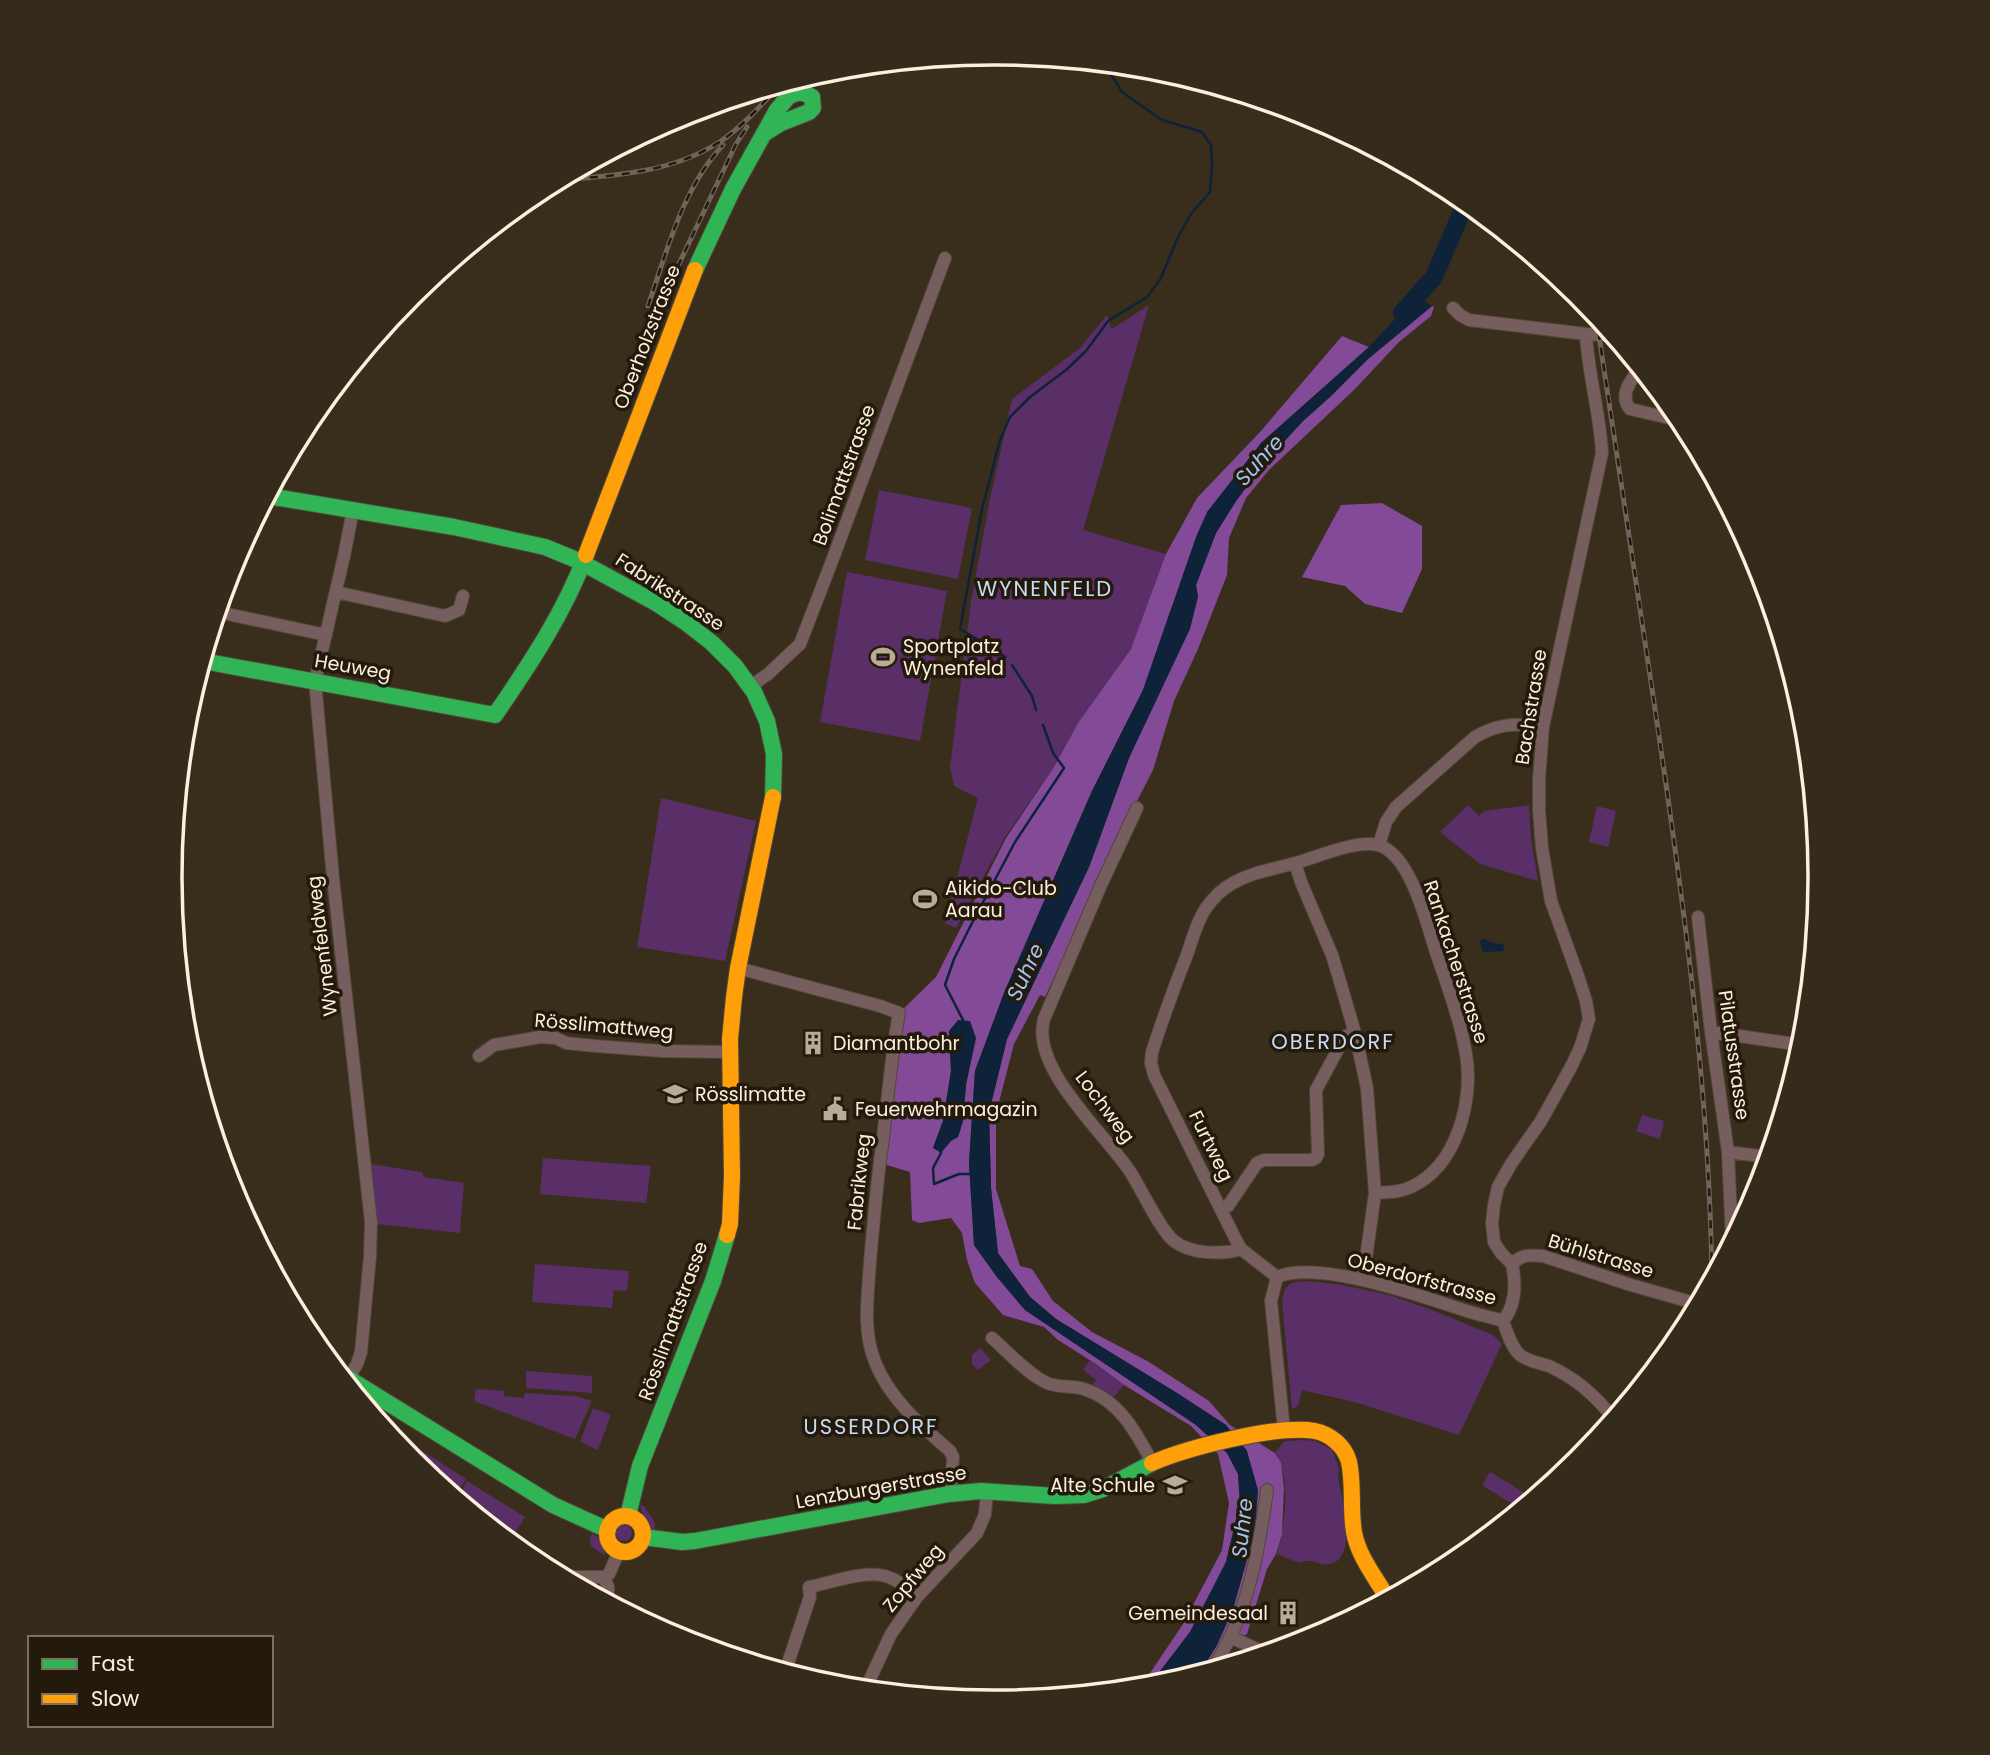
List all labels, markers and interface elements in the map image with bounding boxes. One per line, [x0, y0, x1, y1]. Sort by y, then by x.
street label: Oberholzstrasse [607, 261, 687, 413]
street label: Bolimattstrasse [806, 401, 882, 549]
water label: Suhre [1228, 428, 1290, 492]
street label: Fabrikstrasse [610, 547, 730, 637]
district label: WYNENFELD [977, 574, 1113, 603]
place label: Sportplatz Wynenfeld [903, 633, 1004, 682]
sports icon: Sportplatz Wynenfeld [869, 643, 897, 671]
street label: Heuweg [313, 647, 393, 687]
street label: Bachstrasse [1509, 647, 1553, 767]
street label: Wynenfeldweg [300, 874, 344, 1018]
place label: Aikido-Club Aarau [945, 875, 1057, 924]
street label: Rankacherstrasse [1417, 877, 1495, 1047]
sports icon: Aikido-Club Aarau [911, 885, 939, 913]
water label: Suhre [999, 939, 1051, 1005]
street label: Pilatusstrasse [1712, 988, 1756, 1122]
street label: Rösslimattweg [533, 1006, 675, 1046]
district label: OBERDORF [1271, 1027, 1395, 1056]
building icon: Diamantbohr [799, 1029, 827, 1057]
place label: Diamantbohr [833, 1030, 960, 1057]
street label: Lochweg [1069, 1065, 1141, 1149]
school or university icon: Rösslimatte [661, 1080, 689, 1108]
place label: Rösslimatte [695, 1081, 806, 1108]
public building icon: Feuerwehrmagazin [821, 1095, 849, 1123]
place label: Feuerwehrmagazin [855, 1096, 1038, 1123]
street label: Furtweg [1182, 1106, 1240, 1186]
street label: Fabrikweg [841, 1132, 877, 1232]
street label: Bühlstrasse [1545, 1227, 1657, 1285]
street label: Rösslimattstrasse [632, 1238, 714, 1404]
street label: Oberdorfstrasse [1344, 1246, 1500, 1312]
district label: USSERDORF [803, 1412, 939, 1441]
street label: Lenzburgerstrasse [793, 1459, 969, 1515]
school or university icon: Alte Schule [1161, 1471, 1189, 1499]
place label: Alte Schule [1050, 1472, 1155, 1499]
water label: Suhre [1224, 1497, 1260, 1559]
street label: Zopfweg [876, 1538, 950, 1618]
building icon: Gemeindesaal [1274, 1599, 1302, 1627]
place label: Gemeindesaal [1128, 1600, 1268, 1627]
legend [28, 1636, 273, 1727]
text: Fast [91, 1649, 134, 1678]
text: Slow [91, 1684, 139, 1713]

